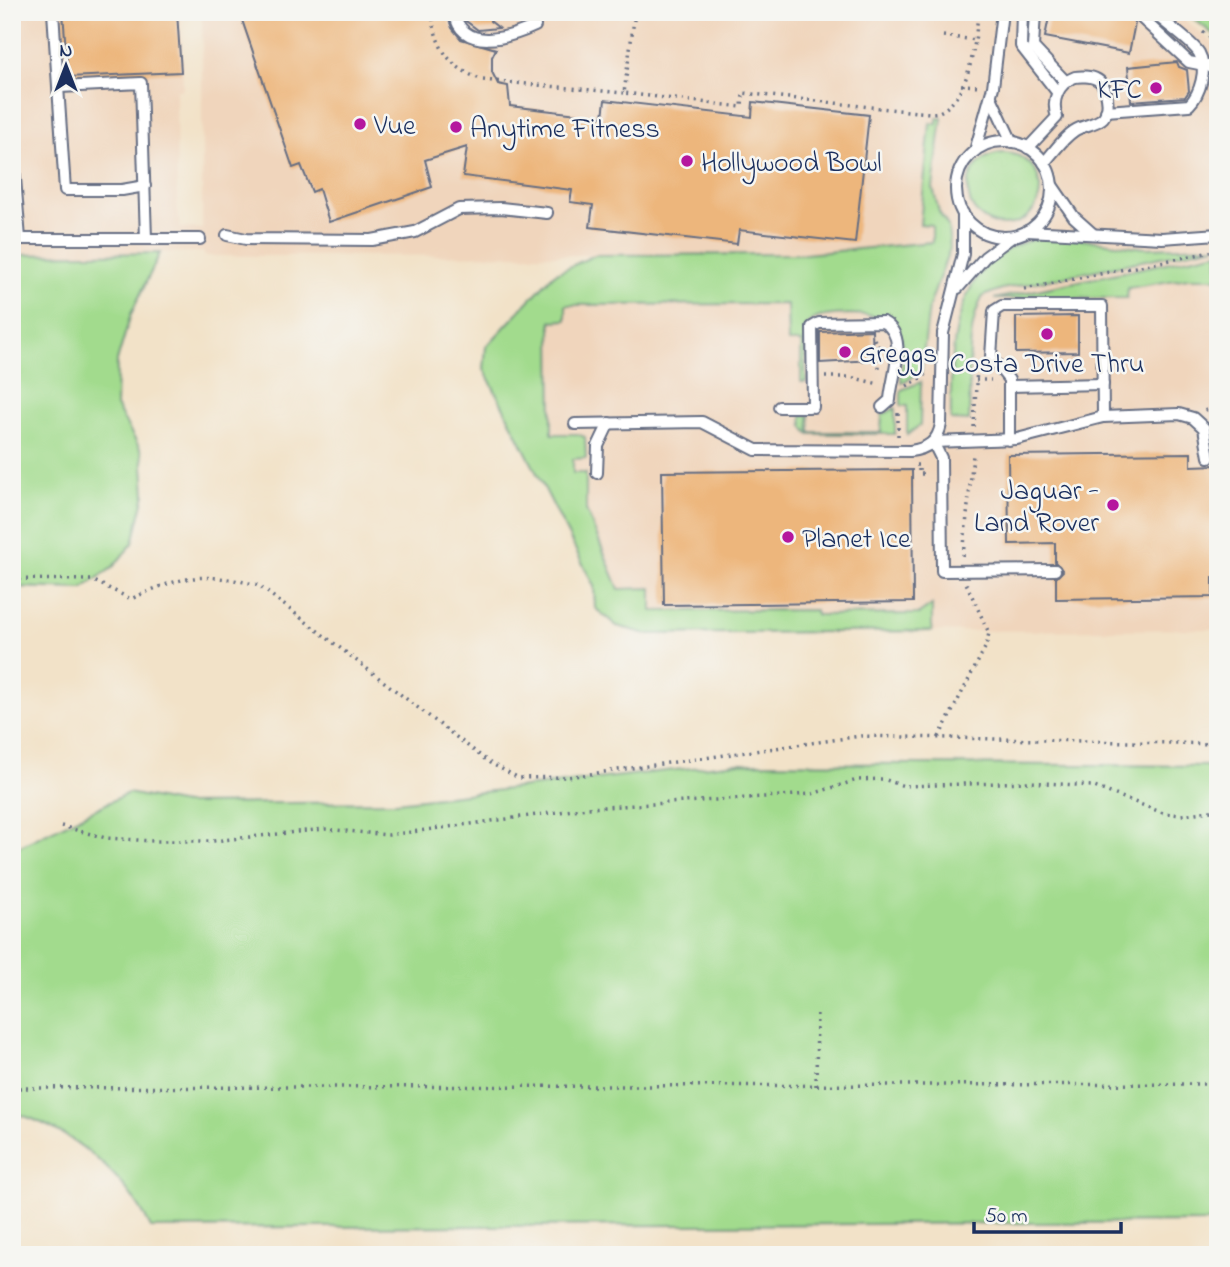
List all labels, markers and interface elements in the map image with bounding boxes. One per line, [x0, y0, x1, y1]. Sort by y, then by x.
north arrow [32, 32, 102, 102]
text: N [60, 38, 73, 65]
place label: KFC [1097, 71, 1142, 112]
marker: KFC [1148, 80, 1164, 96]
place label: Vue [373, 107, 416, 148]
place label: Anytime Fitness [470, 110, 660, 151]
marker: Vue [352, 116, 368, 132]
marker: Anytime Fitness [448, 119, 464, 135]
place label: Hollywood Bowl [701, 144, 882, 185]
marker: Hollywood Bowl [679, 153, 695, 169]
marker: Costa Drive Thru [1039, 326, 1055, 342]
place label: Greggs [859, 335, 937, 376]
marker: Greggs [837, 344, 853, 360]
place label: Costa Drive Thru [949, 345, 1145, 386]
place label: Jaguar - Land Rover [974, 472, 1099, 545]
marker: Jaguar - Land Rover [1105, 497, 1121, 513]
place label: Planet Ice [802, 520, 911, 561]
marker: Planet Ice [780, 529, 796, 545]
scale bar [974, 1190, 1122, 1234]
text: 50 m [985, 1202, 1028, 1232]

